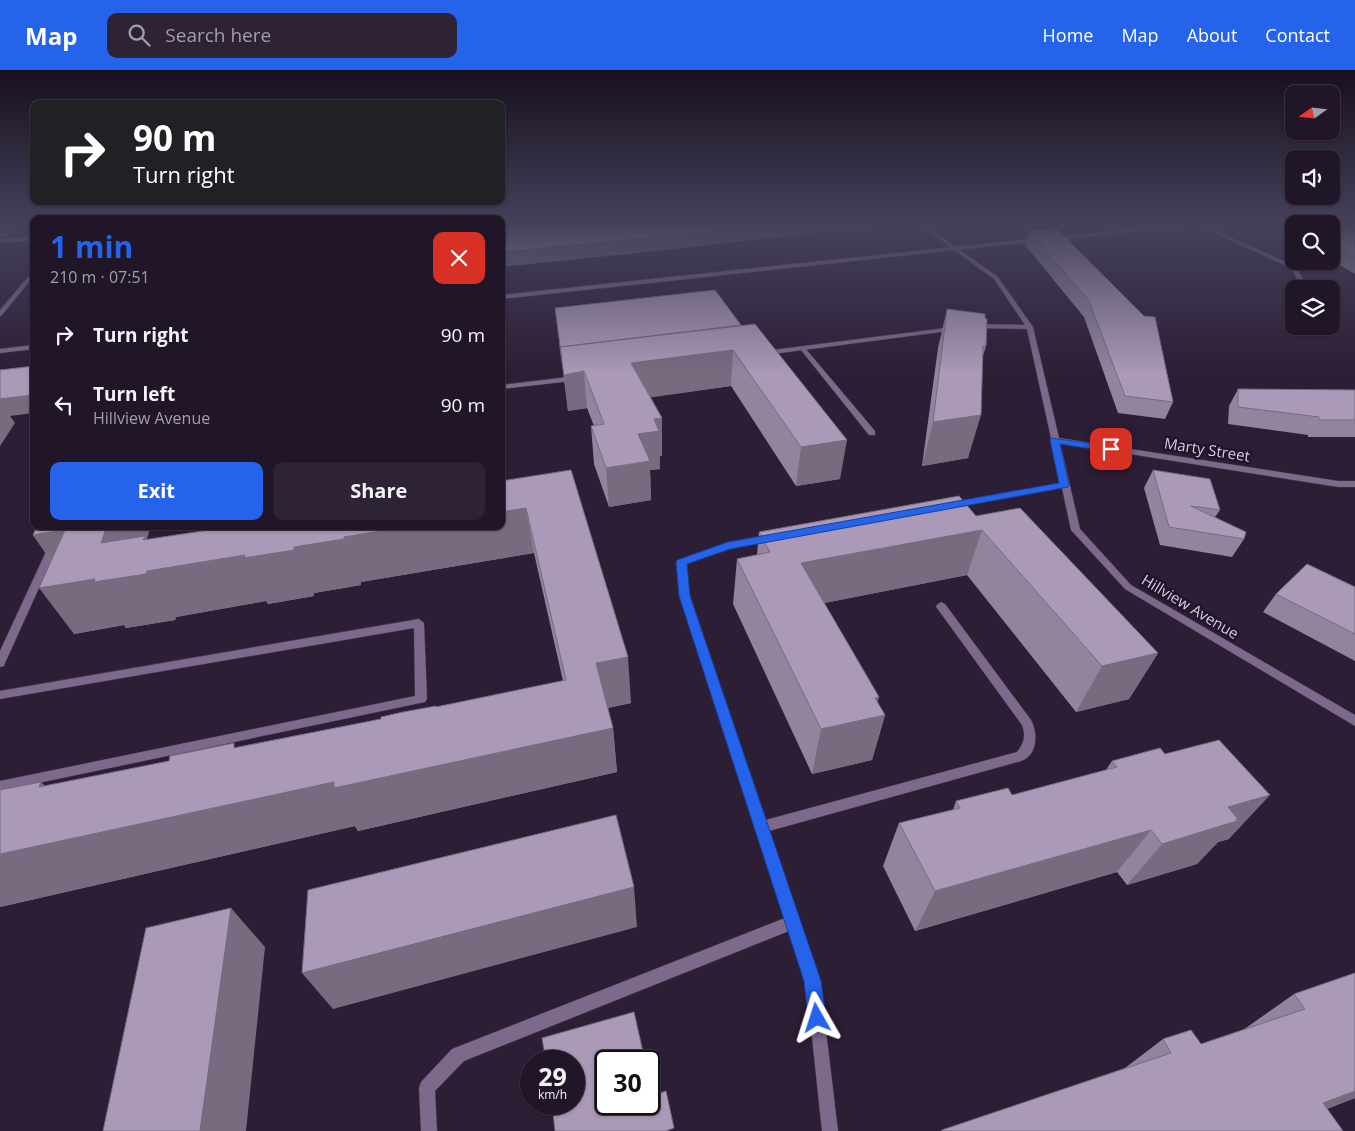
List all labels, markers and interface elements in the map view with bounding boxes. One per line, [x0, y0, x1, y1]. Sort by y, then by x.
search box [107, 13, 457, 58]
text: Map [25, 19, 77, 52]
icon: search [125, 21, 153, 49]
text: Search here [165, 22, 271, 48]
text: Home [1043, 23, 1093, 47]
text: Map [1121, 23, 1159, 47]
text: About [1187, 23, 1237, 47]
text: Contact [1265, 23, 1330, 47]
north arrow [1285, 85, 1340, 140]
map controls [1285, 85, 1340, 335]
text: 90 m [133, 114, 216, 161]
icon: right [50, 120, 115, 185]
button: sound [1285, 150, 1340, 205]
text: Turn right [133, 159, 235, 189]
button: search [1285, 215, 1340, 270]
text: 1 min [50, 226, 133, 267]
button: close [433, 232, 485, 284]
text: 210 m · 07:51 [50, 266, 150, 288]
button: layers [1285, 280, 1340, 335]
icon: right [50, 321, 78, 349]
text: Turn right [93, 322, 188, 348]
text: 90 m [441, 322, 485, 348]
text: Turn left [93, 381, 175, 407]
icon: left [50, 391, 78, 419]
text: 90 m [441, 392, 485, 418]
text: Hillview Avenue [93, 407, 210, 429]
pin [1090, 428, 1132, 470]
street label: Marty Street [1163, 432, 1251, 466]
icon: arrive [1097, 435, 1125, 463]
button: Exit [50, 462, 263, 520]
button: Share [273, 462, 485, 520]
street label: Hillview Avenue [1138, 569, 1243, 643]
position arrow [790, 991, 842, 1043]
speed limit sign: 30 [595, 1050, 660, 1115]
text: 29 [538, 1059, 567, 1093]
text: km/h [538, 1086, 567, 1103]

